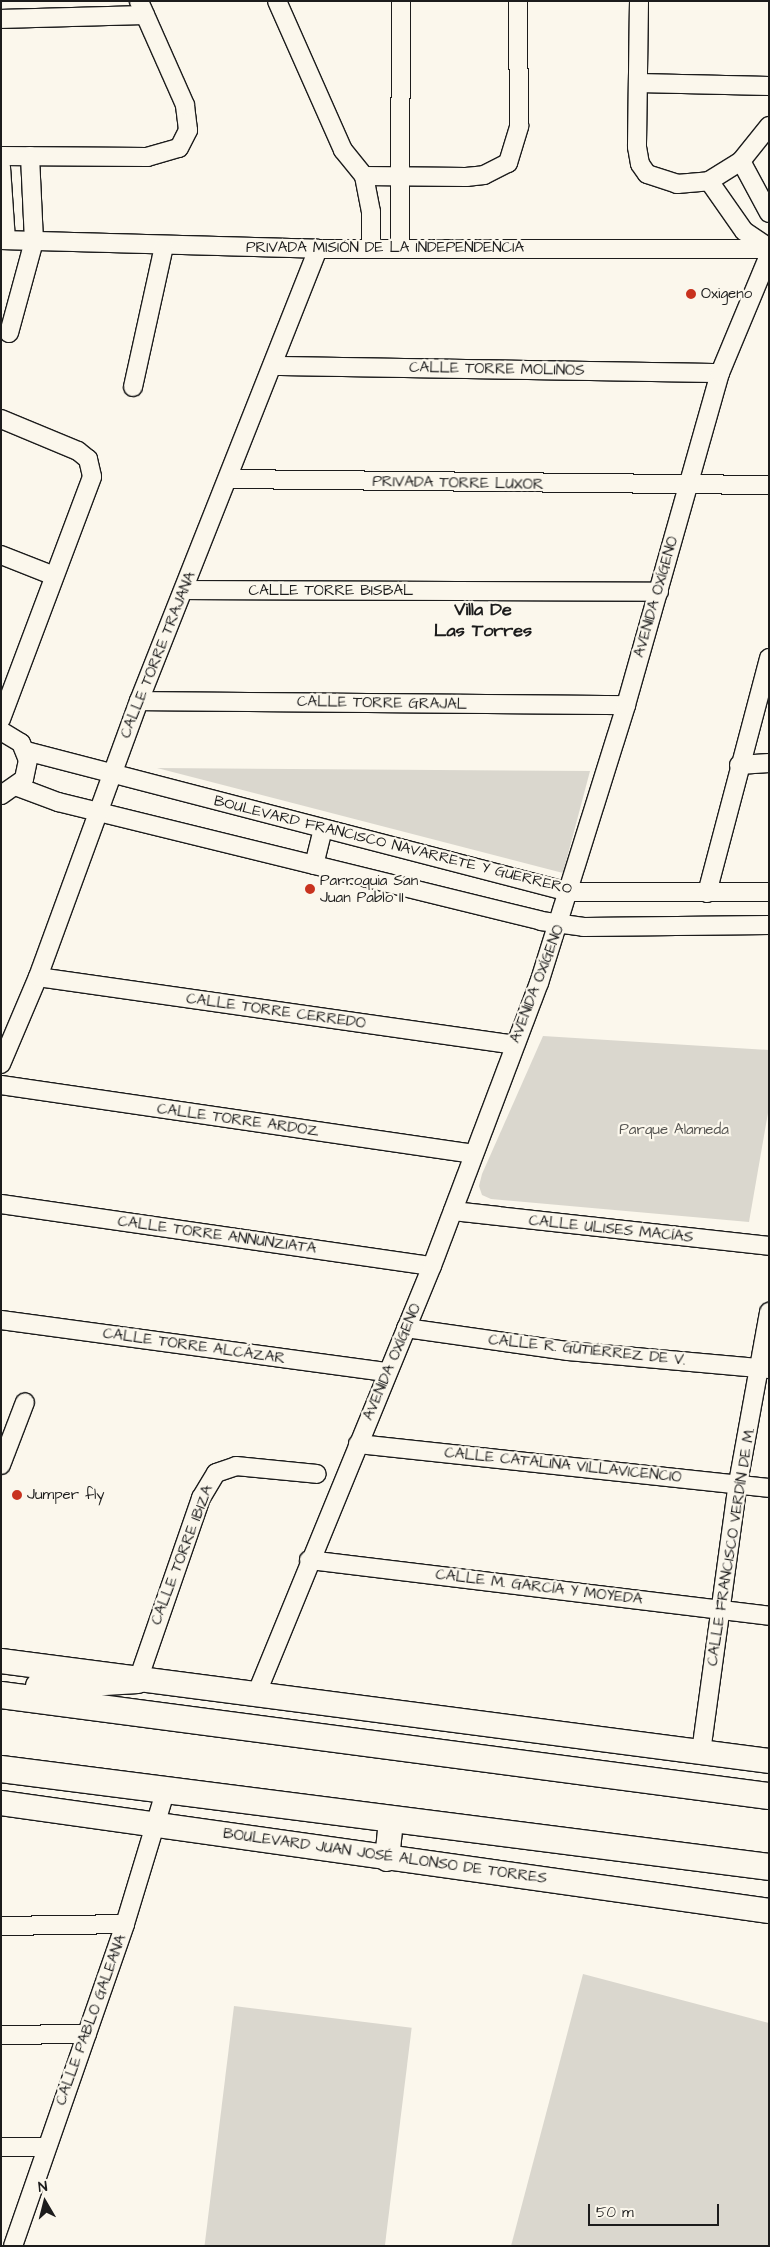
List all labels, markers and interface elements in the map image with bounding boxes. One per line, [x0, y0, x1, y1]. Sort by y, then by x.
street label: PRIVADA MISIÓN DE LA INDEPENDENCIA [246, 239, 524, 257]
place label: Oxigeno [701, 285, 752, 303]
marker: Oxigeno [685, 288, 697, 300]
street label: CALLE TORRE MOLINOS [409, 358, 585, 380]
street label: PRIVADA TORRE LUXOR [372, 473, 544, 493]
street label: AVENIDA OXÍGENO [630, 534, 682, 660]
street label: CALLE TORRE TRAJANA [116, 569, 200, 741]
street label: CALLE TORRE BISBAL [249, 582, 413, 600]
district label: Villa De Las Torres [434, 600, 532, 642]
street label: CALLE TORRE GRAJAL [297, 693, 467, 713]
street label: BOULEVARD FRANCISCO NAVARRETE Y GUERRERO [212, 792, 574, 898]
place label: Parroquia San Juan Pablo II [320, 871, 418, 906]
marker: Parroquia San Juan Pablo II [304, 883, 316, 895]
street label: AVENIDA OXÍGENO [506, 922, 568, 1046]
street label: CALLE TORRE CERREDO [185, 989, 367, 1033]
street label: CALLE TORRE ARDOZ [156, 1100, 320, 1140]
park label: Parque Alameda [619, 1121, 729, 1139]
street label: CALLE ULISES MACÍAS [528, 1211, 694, 1247]
street label: CALLE TORRE ANNUNZIATA [117, 1212, 317, 1258]
street label: AVENIDA OXÍGENO [359, 1301, 425, 1423]
street label: CALLE TORRE ALCÁZAR [102, 1324, 286, 1368]
street label: CALLE R. GUTIÉRREZ DE V. [488, 1331, 686, 1369]
street label: CALLE FRANCISCO VERDÍN DE M. [703, 1427, 759, 1667]
street label: CALLE CATALINA VILLAVICENCIO [444, 1444, 682, 1486]
street label: CALLE TORRE IBIZA [147, 1483, 217, 1627]
place label: Jumper fly [27, 1486, 104, 1504]
marker: Jumper fly [11, 1489, 23, 1501]
street label: CALLE M. GARCÍA Y MOYEDA [435, 1565, 643, 1609]
street label: BOULEVARD JUAN JOSÉ ALONSO DE TORRES [222, 1824, 548, 1888]
street label: CALLE PABLO GALEANA [52, 1932, 130, 2108]
north arrow [20, 2177, 70, 2227]
text: N [37, 2177, 49, 2198]
scale bar [590, 2194, 721, 2226]
text: 50 m [596, 2202, 634, 2223]

